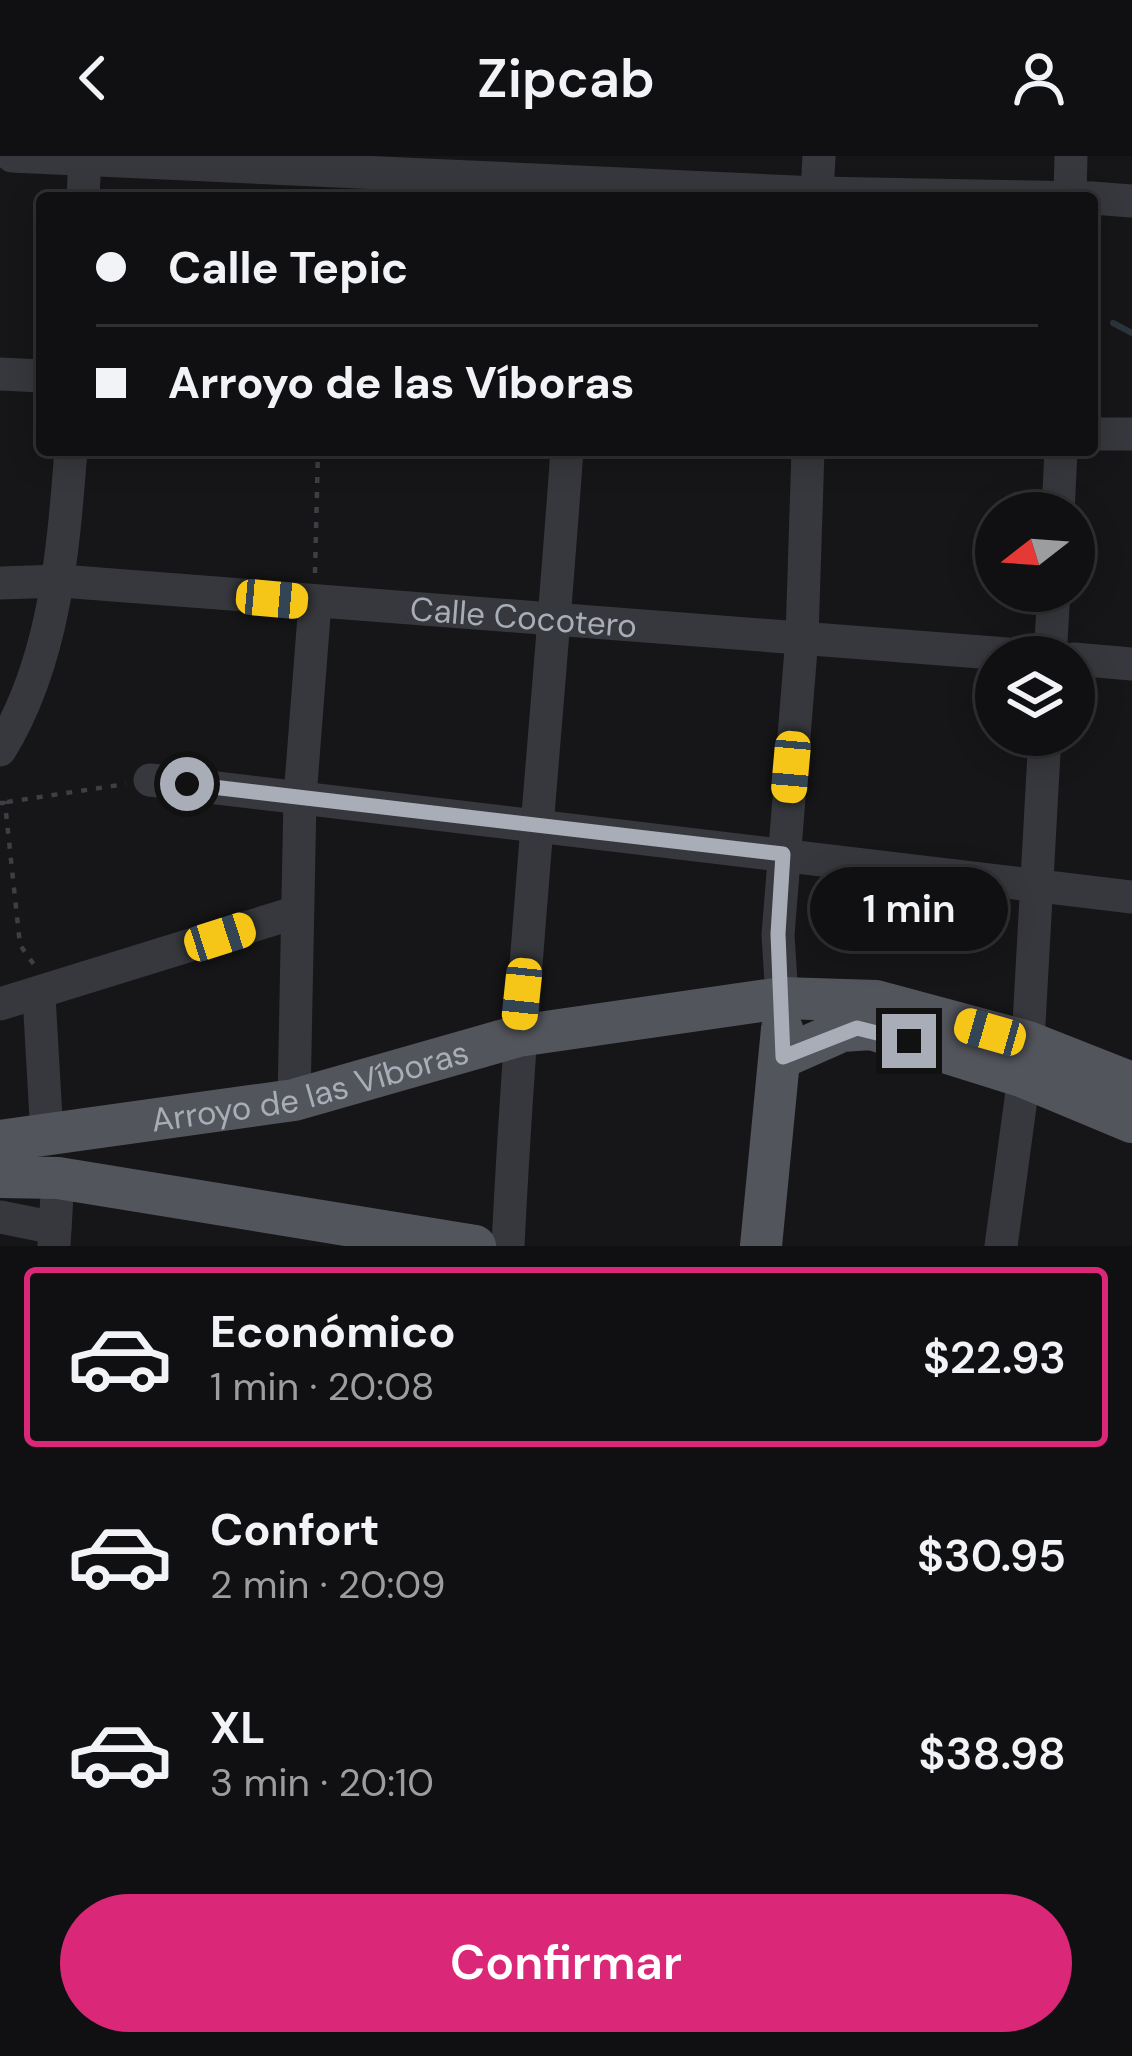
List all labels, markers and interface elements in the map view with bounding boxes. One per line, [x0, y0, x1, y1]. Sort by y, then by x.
text: Zipcab [477, 43, 655, 114]
icon: back [60, 45, 126, 111]
icon: person [1006, 45, 1072, 111]
text: Calle Tepic [168, 238, 408, 297]
text: Arroyo de las Víboras [168, 353, 635, 412]
north arrow [975, 492, 1095, 612]
map controls [975, 492, 1095, 756]
car [235, 578, 309, 620]
street label: Calle Cocotero [409, 587, 639, 647]
button: layers [975, 636, 1095, 756]
car [770, 730, 812, 804]
route start [160, 757, 214, 811]
callout: 1 min [810, 867, 1008, 951]
text: 1 min [862, 883, 956, 934]
car [180, 909, 260, 965]
car [500, 956, 544, 1032]
car [950, 1005, 1030, 1059]
route end [882, 1014, 936, 1068]
street label: Arroyo de las Víboras [148, 1030, 473, 1141]
text: Económico [210, 1302, 456, 1361]
icon: car [66, 1303, 174, 1411]
text: $22.93 [923, 1328, 1066, 1387]
text: 1 min · 20:08 [210, 1361, 435, 1412]
text: Confort [210, 1500, 380, 1559]
icon: car [66, 1501, 174, 1609]
text: $30.95 [917, 1526, 1066, 1585]
text: 2 min · 20:09 [210, 1559, 446, 1610]
text: XL [210, 1698, 265, 1757]
icon: car [66, 1699, 174, 1807]
text: $38.98 [919, 1724, 1066, 1783]
text: 3 min · 20:10 [210, 1757, 434, 1808]
button: Confirmar [60, 1894, 1072, 2032]

